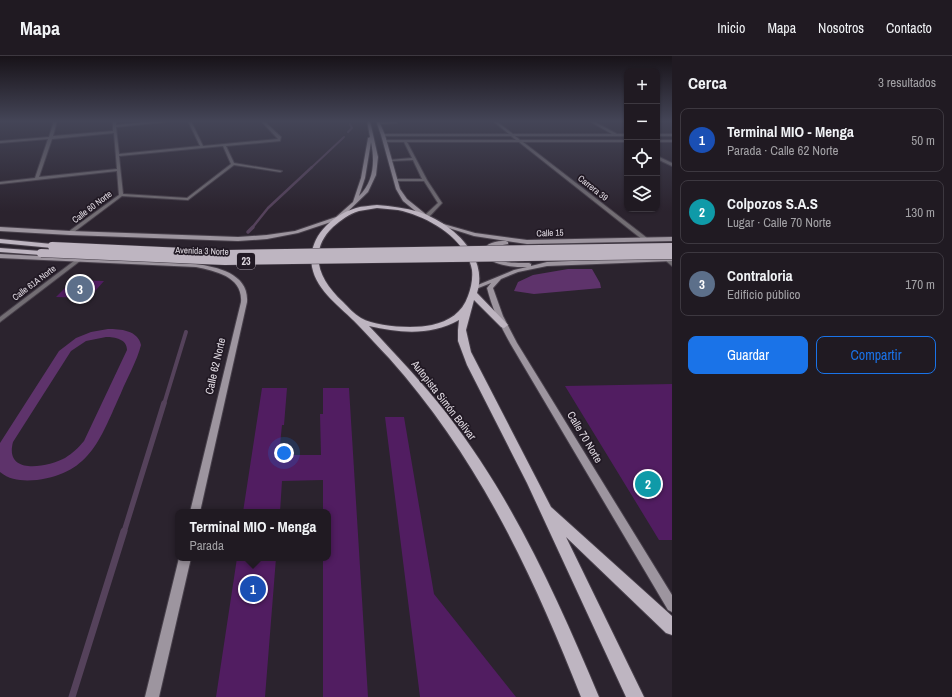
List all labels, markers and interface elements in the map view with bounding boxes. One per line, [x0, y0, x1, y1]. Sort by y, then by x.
text: Mapa [20, 15, 60, 41]
text: Inicio [717, 19, 745, 37]
text: Mapa [767, 19, 796, 37]
text: Nosotros [818, 19, 864, 37]
text: Contacto [886, 19, 932, 37]
map controls [624, 68, 660, 212]
button: + [624, 68, 660, 104]
text: Cerca [688, 71, 727, 94]
text: 3 resultados [878, 74, 936, 91]
button: − [624, 104, 660, 140]
text: Terminal MIO - Menga [727, 121, 854, 142]
text: 1 [699, 132, 705, 149]
text: 50 m [911, 132, 935, 149]
button: locate [624, 140, 660, 176]
text: Parada · Calle 62 Norte [727, 142, 838, 159]
street label: Carrera 39 [575, 172, 611, 204]
button: layers [624, 176, 660, 212]
street label: Calle 60 Norte [70, 188, 114, 226]
text: Colpozos S.A.S [727, 193, 818, 214]
text: 2 [699, 204, 705, 221]
text: 130 m [905, 204, 935, 221]
text: Lugar · Calle 70 Norte [727, 214, 831, 231]
street label: Calle 15 [536, 227, 564, 239]
street label: Avenida 3 Norte [174, 244, 229, 258]
road number: 23 [237, 253, 255, 269]
street label: Calle 61A Norte [10, 263, 58, 303]
text: Contraloria [727, 265, 793, 286]
pin: 3 [67, 274, 93, 304]
text: 3 [699, 276, 705, 293]
text: 170 m [905, 276, 935, 293]
text: Edificio público [727, 286, 801, 303]
street label: Calle 62 Norte [202, 336, 228, 396]
button: Guardar [688, 336, 808, 374]
button: Compartir [816, 336, 936, 374]
street label: Autopista Simón Bolívar [408, 357, 479, 443]
street label: Calle 70 Norte [564, 409, 606, 465]
your location [274, 443, 294, 463]
pin: 2 [635, 469, 661, 499]
popup [175, 509, 331, 561]
text: Terminal MIO - Menga [190, 516, 316, 537]
text: Parada [190, 537, 224, 554]
pin: 1 [240, 574, 266, 604]

